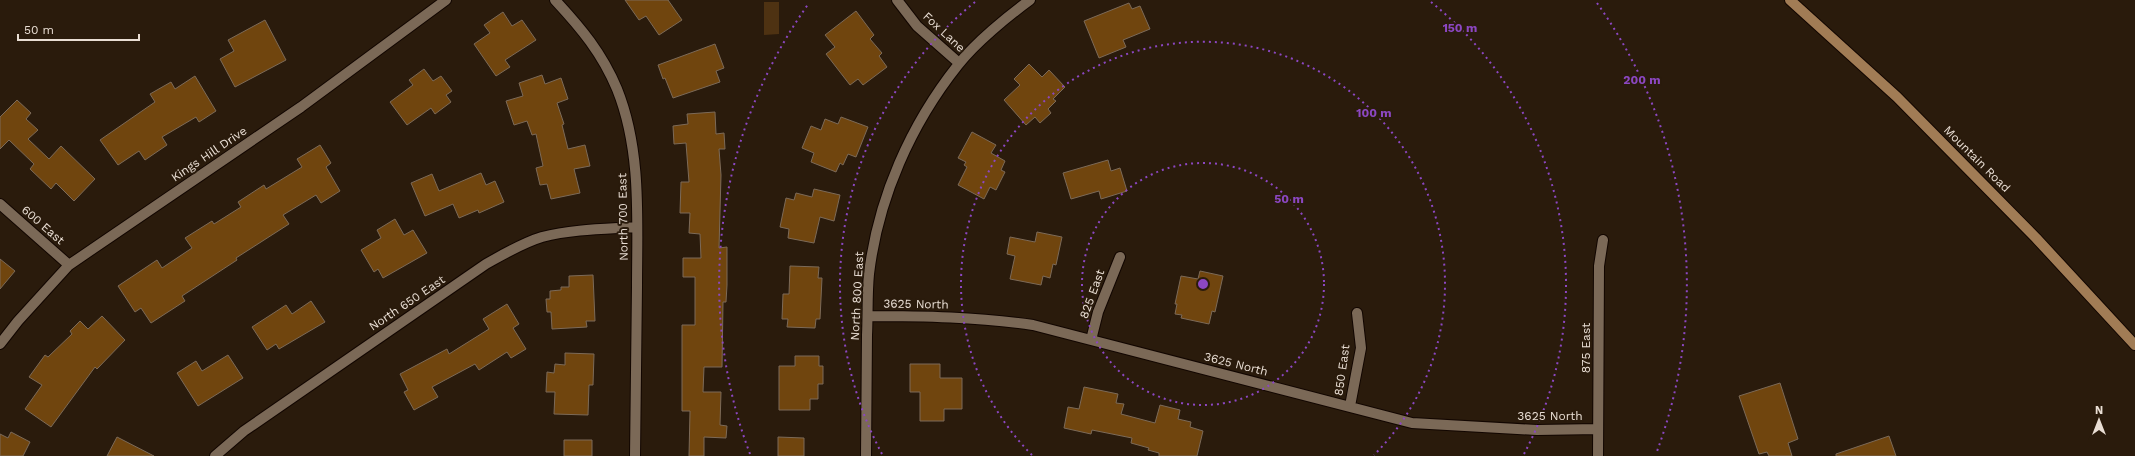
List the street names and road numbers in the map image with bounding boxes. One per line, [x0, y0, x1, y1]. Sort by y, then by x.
street label: Fox Lane [920, 9, 968, 55]
street label: Mountain Road [1941, 123, 2013, 195]
street label: Kings Hill Drive [169, 124, 250, 184]
street label: North 700 East [615, 173, 631, 261]
street label: 600 East [19, 203, 67, 247]
street label: North 800 East [848, 251, 866, 341]
street label: 825 East [1077, 268, 1107, 320]
street label: North 650 East [366, 272, 448, 334]
street label: 3625 North [883, 296, 949, 312]
street label: 875 East [1579, 323, 1593, 373]
street label: 850 East [1331, 343, 1353, 397]
street label: 3625 North [1203, 349, 1269, 379]
street label: 3625 North [1517, 409, 1583, 423]

